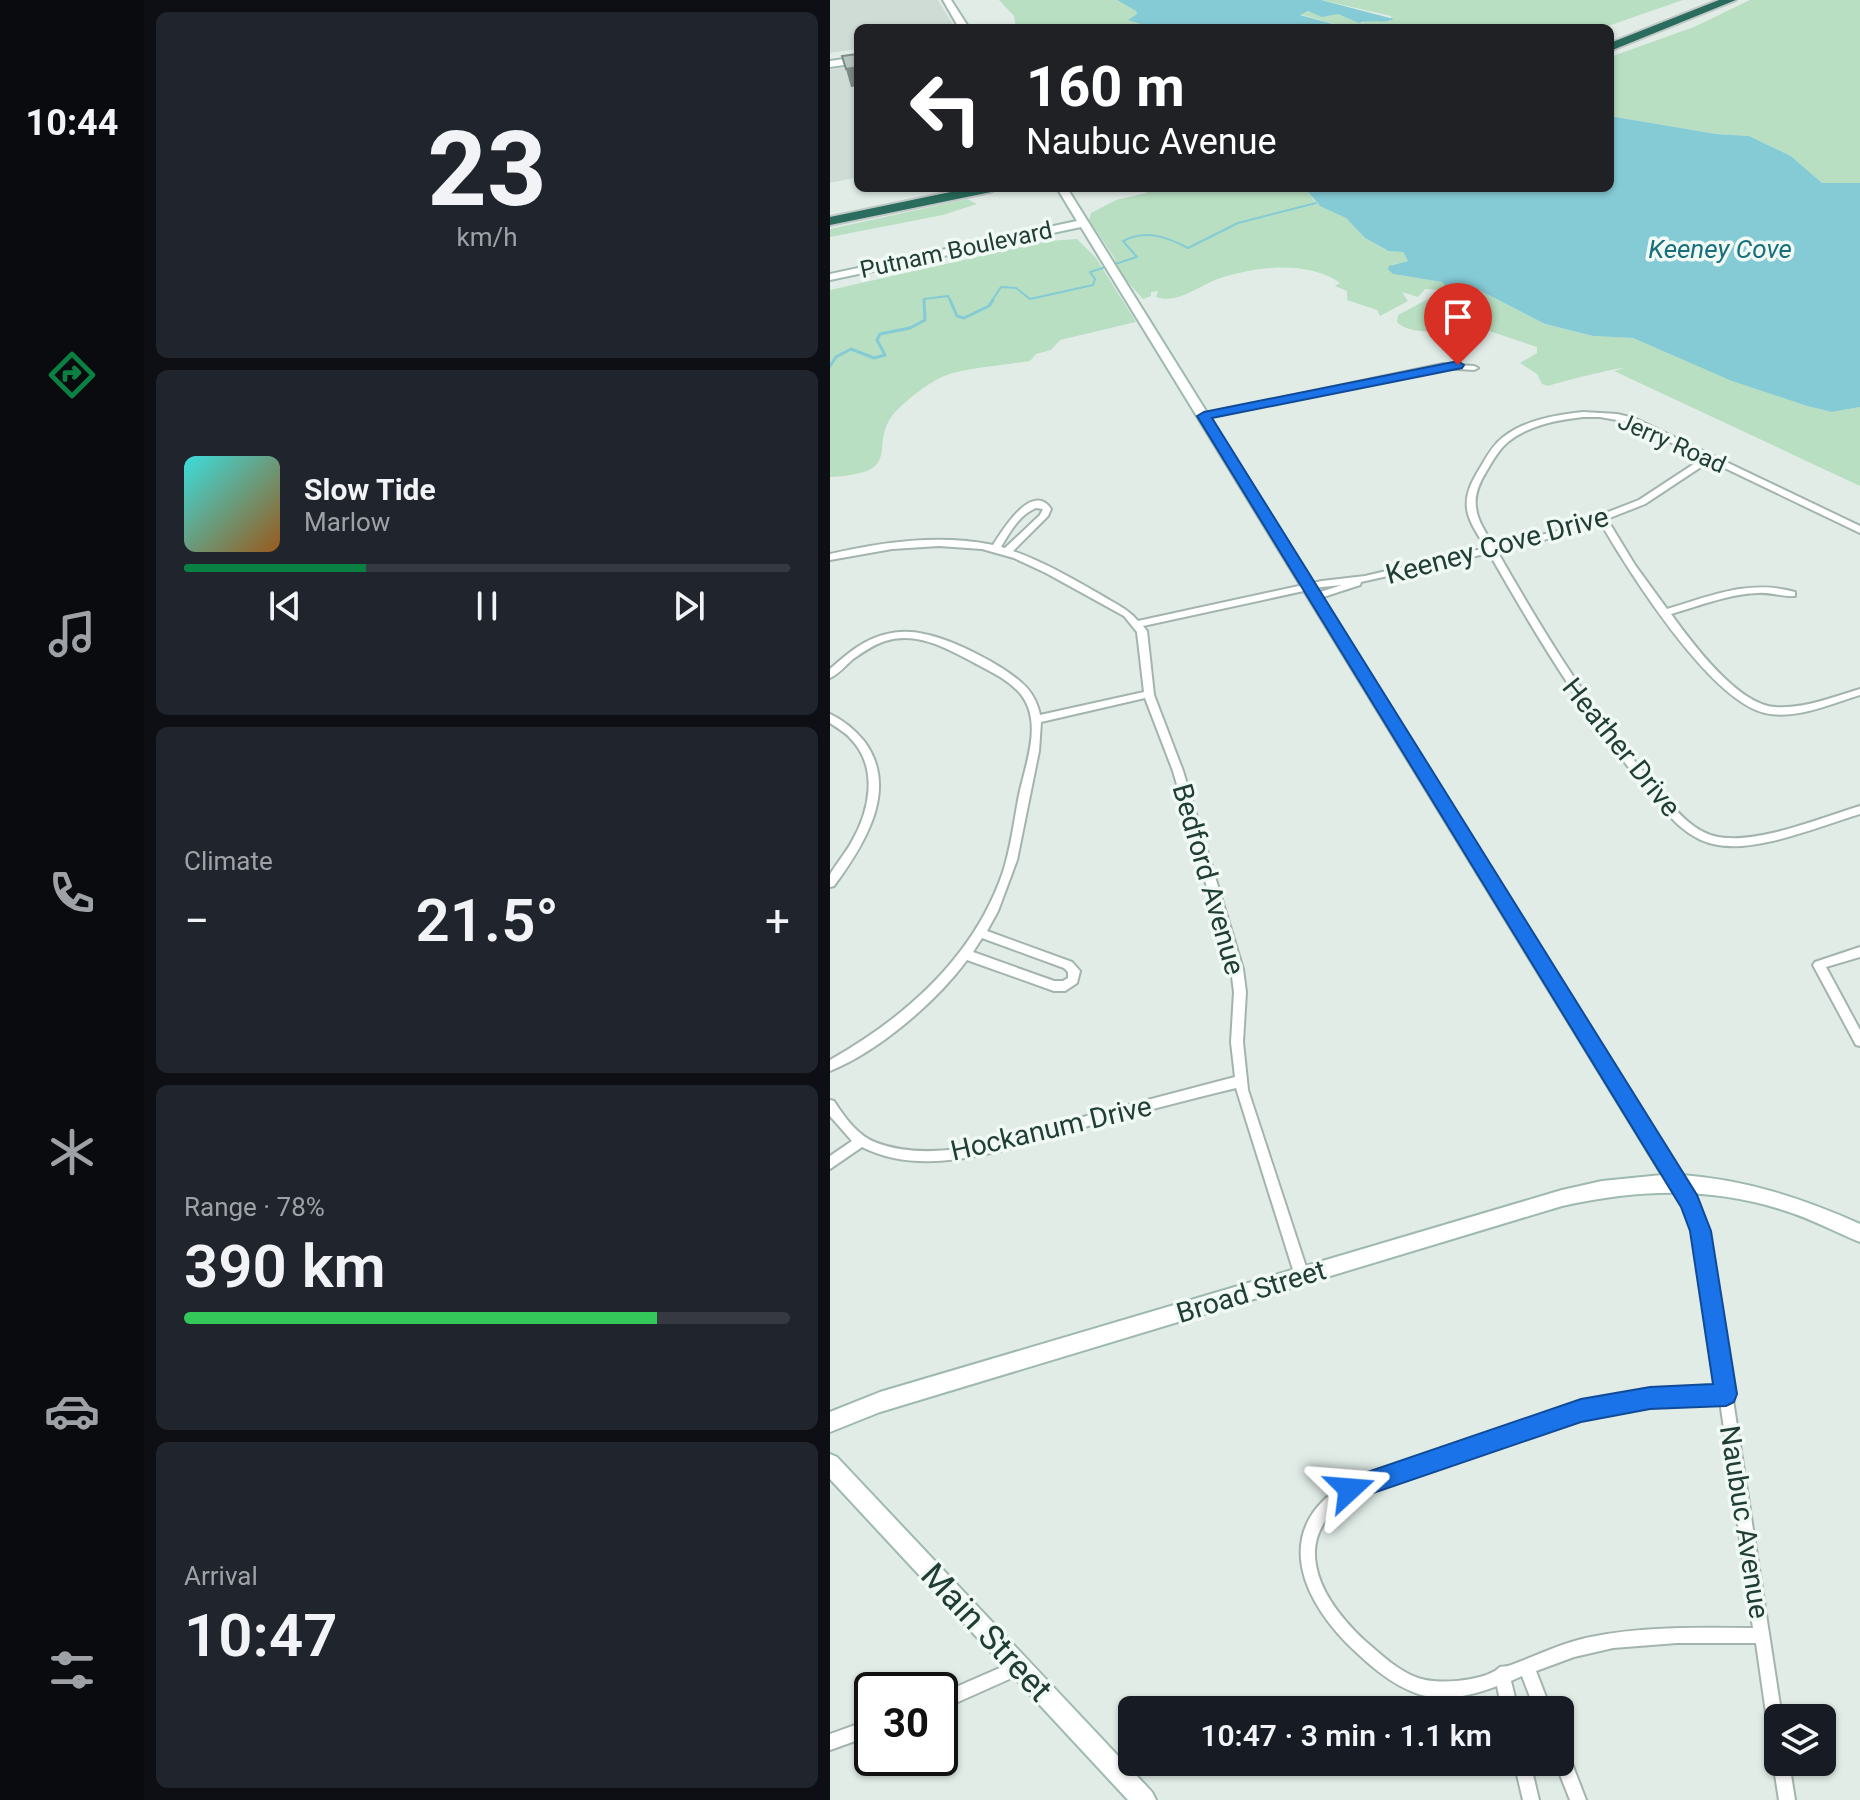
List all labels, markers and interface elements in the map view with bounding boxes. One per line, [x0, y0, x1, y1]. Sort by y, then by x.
text: 160 m [1026, 54, 1185, 120]
icon: left [894, 56, 998, 160]
text: 10:44 [26, 102, 118, 144]
text: 23 [427, 109, 547, 230]
text: Naubuc Avenue [1026, 121, 1277, 163]
street label: Putnam Boulevard [857, 216, 1055, 284]
text: km/h [456, 222, 518, 252]
water label: Keeney Cove [1648, 234, 1792, 264]
pin [1424, 283, 1492, 365]
icon: arrive [1436, 295, 1480, 339]
icon: directions [44, 347, 100, 403]
street label: Jerry Road [1614, 407, 1730, 479]
text: Slow Tide [304, 472, 436, 507]
street label: Keeney Cove Drive [1382, 500, 1612, 591]
text: Marlow [304, 507, 390, 537]
icon: previous [263, 584, 307, 628]
icon: pause [465, 584, 509, 628]
icon: next [667, 584, 711, 628]
icon: music [44, 606, 100, 662]
street label: Heather Drive [1556, 671, 1688, 823]
street label: Bedford Avenue [1165, 780, 1252, 979]
text: Climate [184, 846, 273, 876]
icon: phone [44, 865, 100, 921]
text: 21.5° [416, 885, 559, 956]
text: − [184, 895, 209, 947]
text: + [765, 895, 790, 947]
street label: Hockanum Drive [947, 1089, 1155, 1168]
icon: climate [44, 1124, 100, 1180]
text: Range · 78% [184, 1192, 325, 1222]
text: 390 km [184, 1231, 386, 1302]
street label: Broad Street [1172, 1253, 1330, 1330]
icon: car [44, 1383, 100, 1439]
street label: Naubuc Avenue [1713, 1423, 1776, 1621]
position arrow [1308, 1447, 1392, 1531]
street label: Main Street [913, 1555, 1061, 1709]
text: Arrival [184, 1561, 258, 1591]
text: 10:47 [184, 1600, 337, 1671]
icon: filters [44, 1642, 100, 1698]
speed limit sign: 30 [854, 1672, 958, 1776]
map controls [1764, 1704, 1836, 1776]
button: layers [1764, 1704, 1836, 1776]
text: 10:47 · 3 min · 1.1 km [1200, 1718, 1492, 1753]

